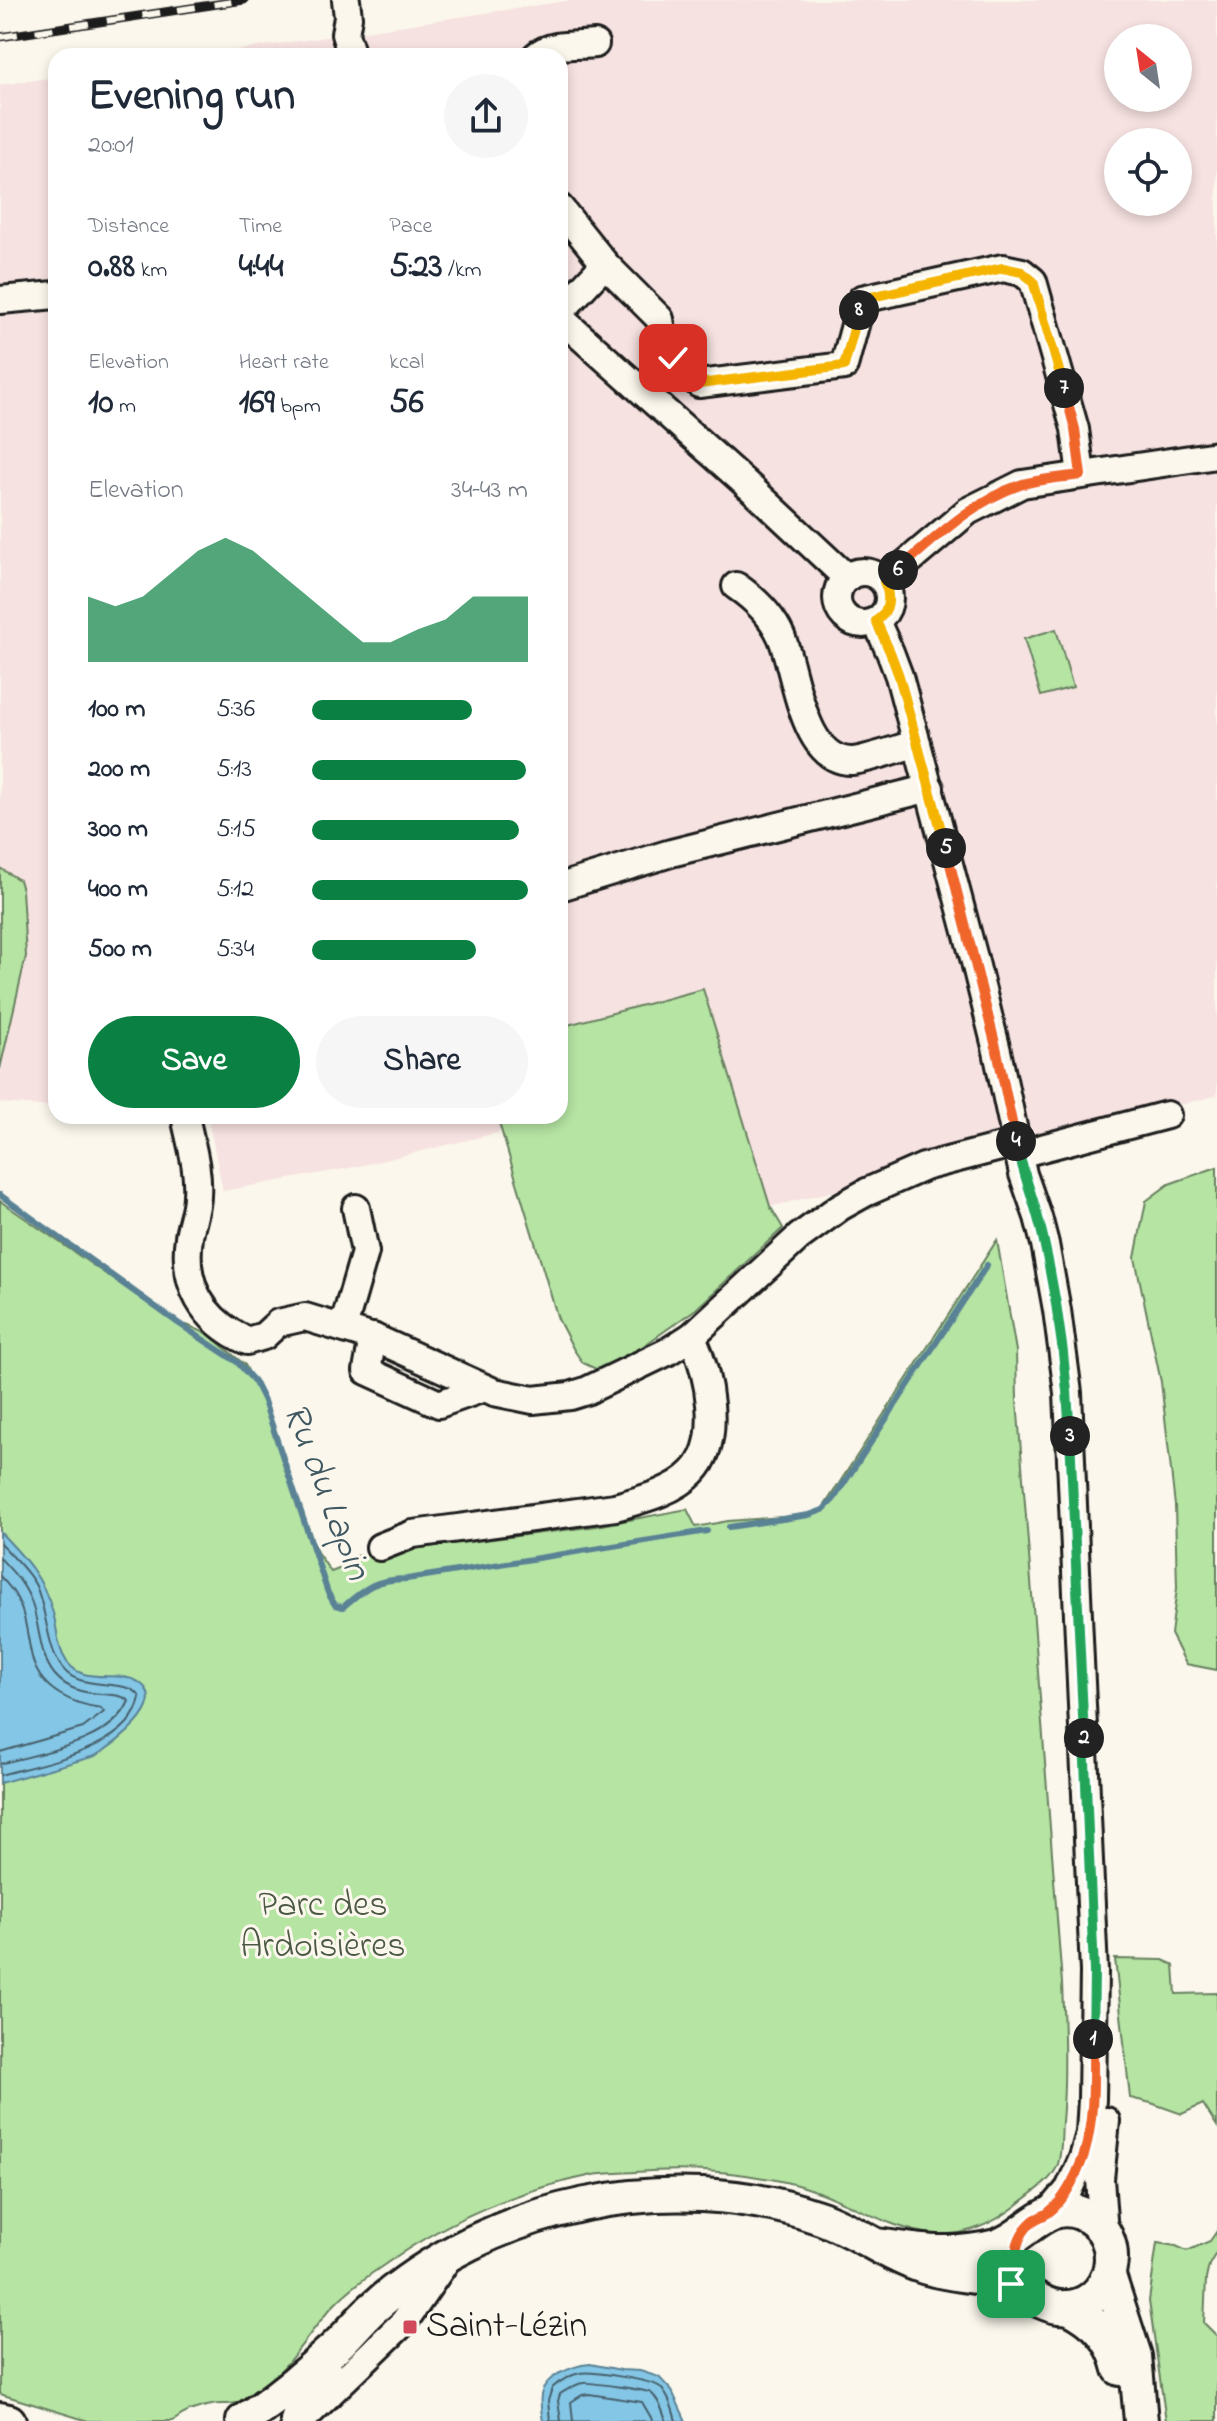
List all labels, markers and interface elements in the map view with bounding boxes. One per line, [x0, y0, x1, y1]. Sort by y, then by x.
north arrow [1104, 24, 1192, 112]
map controls [1104, 24, 1192, 216]
text: Evening run [88, 65, 295, 129]
button: share [444, 74, 528, 158]
text: 20:01 [88, 127, 134, 165]
button: locate [1104, 128, 1192, 216]
text: Distance [88, 211, 169, 243]
text: Time [239, 211, 282, 243]
text: Pace [389, 211, 432, 243]
text: 0.88 [88, 243, 135, 293]
text: 4:44 [239, 243, 284, 293]
text: 5:23 [389, 243, 443, 293]
text: km [135, 255, 167, 287]
text: /km [443, 255, 482, 287]
pin: 8 [839, 290, 879, 330]
text: 8 [855, 294, 863, 326]
pin [639, 324, 707, 392]
icon: check [651, 336, 695, 380]
text: Elevation [88, 347, 169, 379]
text: Heart rate [239, 347, 329, 379]
text: kcal [389, 347, 424, 379]
pin: 7 [1044, 368, 1084, 408]
text: 7 [1059, 372, 1069, 404]
text: 10 [88, 379, 114, 429]
text: 169 [239, 379, 275, 429]
text: 56 [389, 379, 424, 429]
text: m [114, 391, 136, 423]
text: bpm [275, 391, 321, 423]
text: Elevation [88, 472, 184, 510]
text: 34–43 m [451, 472, 528, 510]
pin: 6 [878, 550, 918, 590]
text: 6 [893, 554, 903, 586]
text: 100 m [88, 691, 145, 729]
text: 5:36 [216, 691, 255, 729]
text: 200 m [88, 751, 150, 789]
text: 5:13 [216, 751, 252, 789]
text: 300 m [88, 811, 148, 849]
text: 5:15 [216, 811, 256, 849]
pin: 5 [926, 828, 966, 868]
text: 5 [940, 832, 952, 864]
text: 400 m [88, 871, 148, 909]
text: 5:12 [216, 871, 254, 909]
text: 500 m [88, 931, 152, 969]
text: 5:34 [216, 931, 255, 969]
button: Save [88, 1016, 300, 1108]
button: Share [316, 1016, 528, 1108]
pin: 4 [996, 1121, 1036, 1161]
text: 4 [1011, 1125, 1021, 1157]
water label: Ru du Lapin [266, 1395, 385, 1590]
pin: 3 [1050, 1416, 1090, 1456]
text: 3 [1065, 1420, 1075, 1452]
pin: 2 [1064, 1718, 1104, 1758]
text: 2 [1079, 1722, 1089, 1754]
park label: Parc des Ardoisières [240, 1880, 406, 1974]
pin: 1 [1073, 2019, 1113, 2059]
text: 1 [1090, 2023, 1097, 2055]
pin [977, 2250, 1045, 2318]
icon: arrive [989, 2262, 1033, 2306]
place label: Saint-Lézin [426, 2301, 587, 2354]
marker: Saint-Lézin [401, 2318, 419, 2336]

